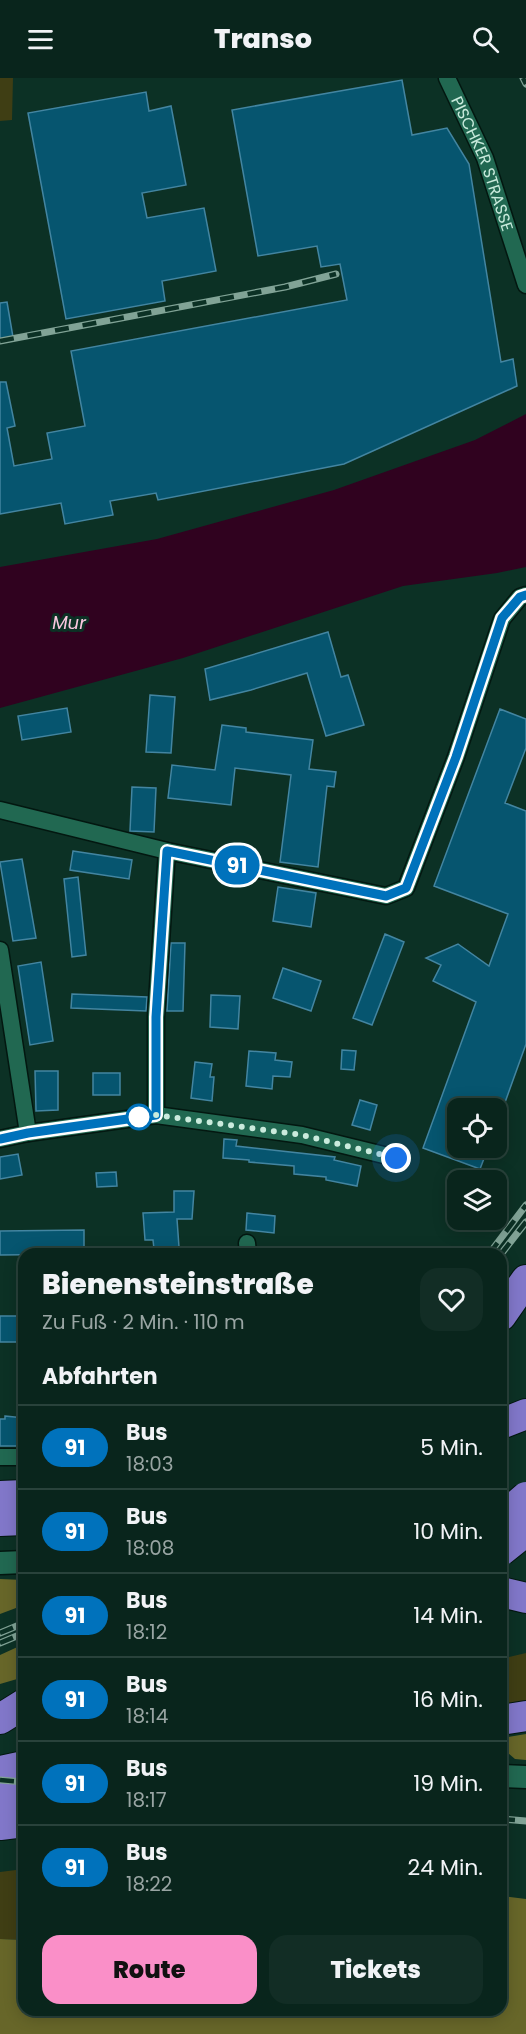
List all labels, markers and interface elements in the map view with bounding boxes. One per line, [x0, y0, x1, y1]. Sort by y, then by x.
text: Transo [214, 20, 312, 57]
icon: menu [24, 23, 57, 56]
icon: search [469, 23, 502, 56]
street label: PISCHKER STRASSE [446, 92, 519, 234]
water label: Mur [52, 610, 87, 635]
line badge: 91 [210, 846, 264, 884]
text: 91 [227, 851, 247, 880]
map controls [447, 1098, 507, 1230]
button: locate [447, 1098, 507, 1158]
unlabelled marker [126, 1104, 152, 1130]
your location [381, 1143, 411, 1173]
button: layers [447, 1170, 507, 1230]
text: Bienensteinstraße [42, 1265, 314, 1304]
button: heart [420, 1268, 483, 1331]
text: Zu Fuß · 2 Min. · 110 m [42, 1308, 245, 1336]
text: Abfahrten [42, 1361, 158, 1392]
text: Bus [126, 1417, 168, 1448]
text: 5 Min. [420, 1432, 483, 1463]
text: 91 [65, 1433, 85, 1462]
text: 18:03 [126, 1450, 174, 1478]
text: Bus [126, 1501, 168, 1532]
text: 10 Min. [413, 1516, 483, 1547]
text: 91 [65, 1517, 85, 1546]
text: 18:08 [126, 1534, 174, 1562]
text: Bus [126, 1585, 168, 1616]
text: 14 Min. [413, 1600, 483, 1631]
text: 91 [65, 1601, 85, 1630]
text: 18:12 [126, 1618, 167, 1646]
text: Bus [126, 1669, 168, 1700]
text: 16 Min. [413, 1684, 483, 1715]
text: 91 [65, 1685, 85, 1714]
text: 18:14 [126, 1702, 168, 1730]
text: Bus [126, 1753, 168, 1784]
text: 19 Min. [413, 1768, 483, 1799]
text: 91 [65, 1769, 85, 1798]
text: 18:17 [126, 1786, 167, 1814]
text: Bus [126, 1837, 168, 1868]
text: 24 Min. [408, 1852, 483, 1883]
text: 91 [65, 1853, 85, 1882]
text: 18:22 [126, 1870, 172, 1898]
button: Route [42, 1935, 257, 2004]
button: Tickets [269, 1935, 483, 2004]

